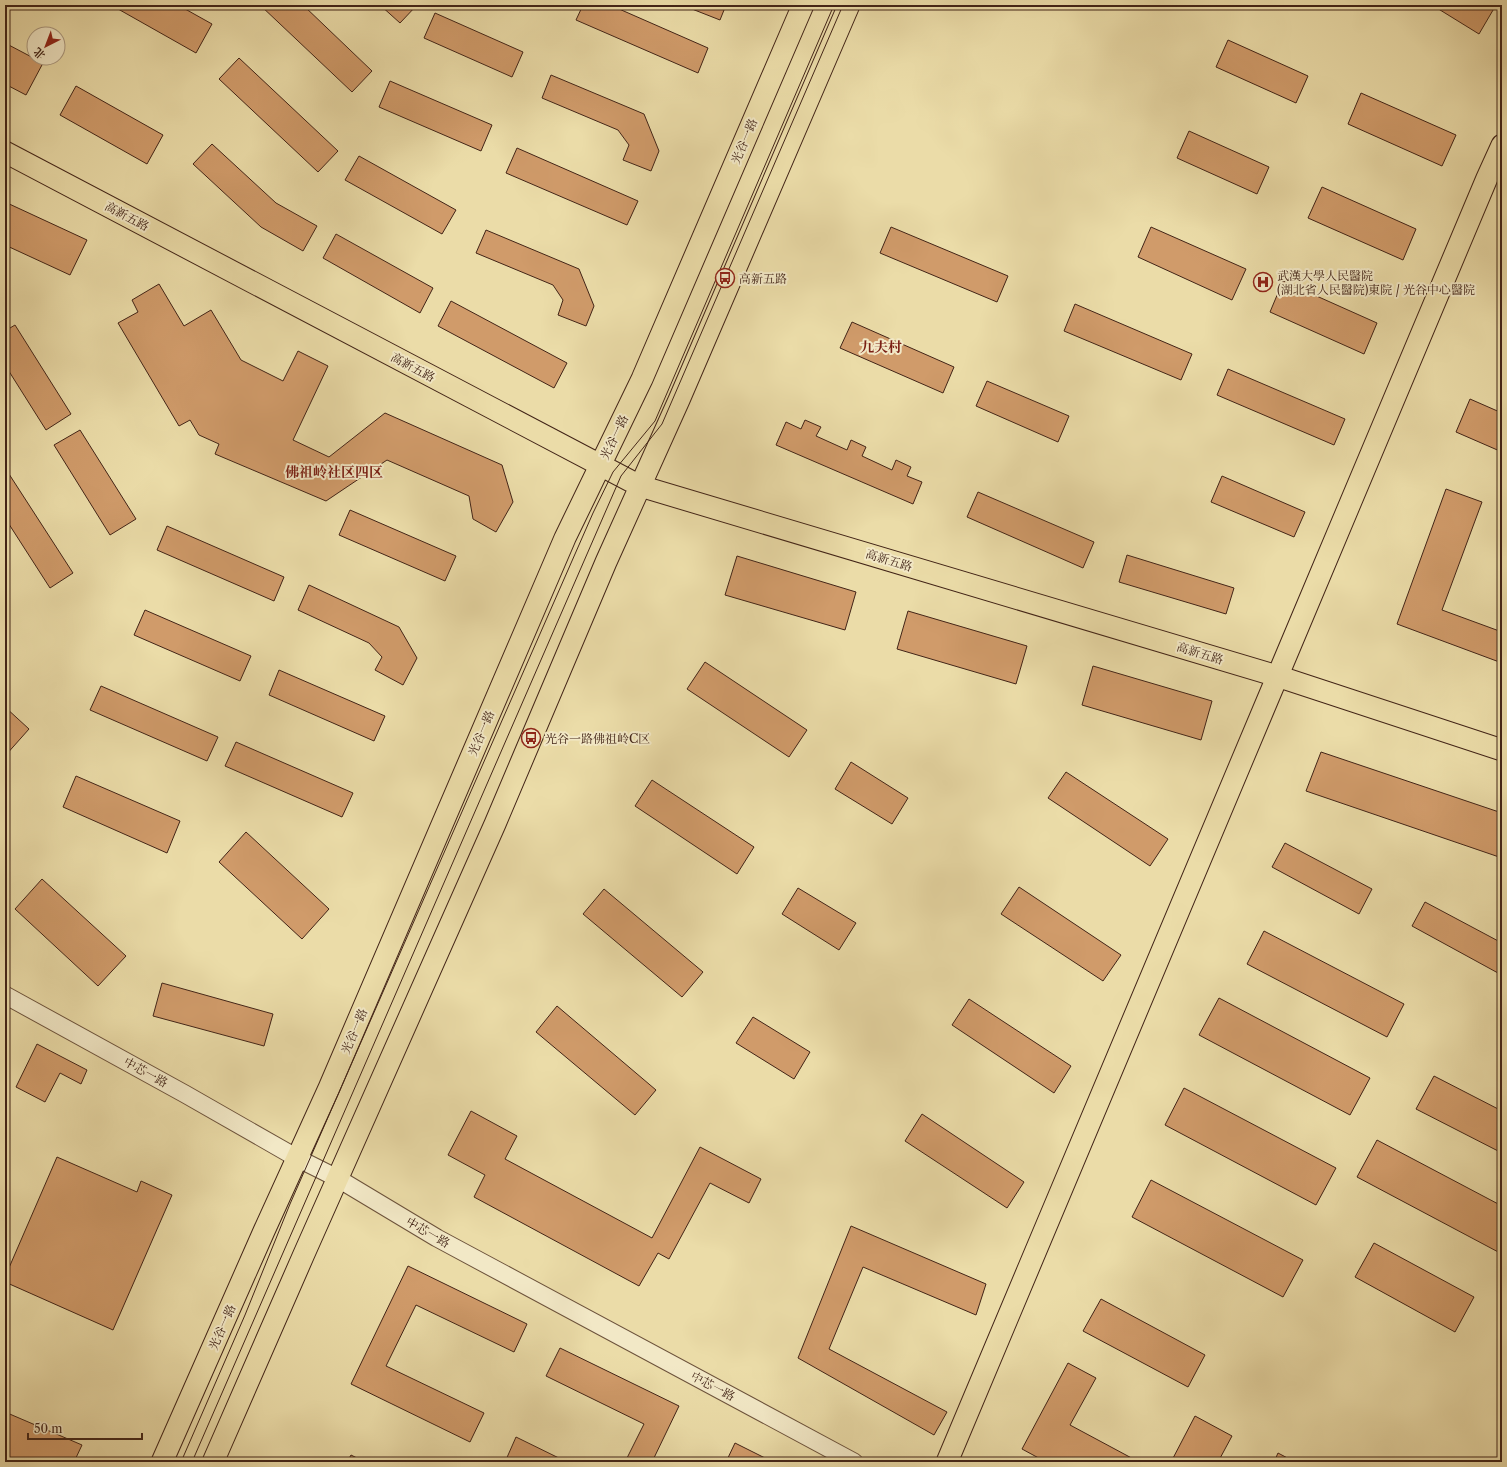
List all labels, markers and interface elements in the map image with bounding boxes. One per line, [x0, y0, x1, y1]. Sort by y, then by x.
north arrow [26, 26, 66, 66]
text: 北 [31, 45, 48, 62]
street label: 光谷一路 [728, 116, 760, 166]
street label: 高新五路 [102, 198, 152, 234]
bus stop icon: 高新五路 [714, 267, 736, 289]
place label: 武漢大學人民醫院 (湖北省人民醫院)東院 / 光谷中心醫院 [1277, 268, 1475, 297]
place label: 高新五路 [739, 271, 787, 286]
hospital icon: 武漢大學人民醫院 (湖北省人民醫院)東院 / 光谷中心醫院 [1252, 271, 1274, 293]
district label: 九夫村 [860, 338, 902, 356]
street label: 高新五路 [388, 349, 438, 385]
street label: 光谷一路 [597, 412, 631, 462]
district label: 佛祖岭社区四区 [285, 463, 383, 481]
street label: 高新五路 [864, 546, 914, 574]
street label: 高新五路 [1175, 639, 1225, 667]
street label: 光谷一路 [465, 708, 497, 758]
bus stop icon: 光谷一路佛祖岭C区 [520, 727, 542, 749]
place label: 光谷一路佛祖岭C区 [545, 731, 650, 746]
street label: 光谷一路 [338, 1006, 370, 1056]
street label: 中芯一路 [121, 1054, 171, 1090]
street label: 中芯一路 [403, 1214, 453, 1250]
street label: 光谷一路 [205, 1302, 239, 1352]
street label: 中芯一路 [688, 1368, 738, 1404]
scale bar [28, 1415, 142, 1441]
text: 50 m [34, 1421, 63, 1436]

